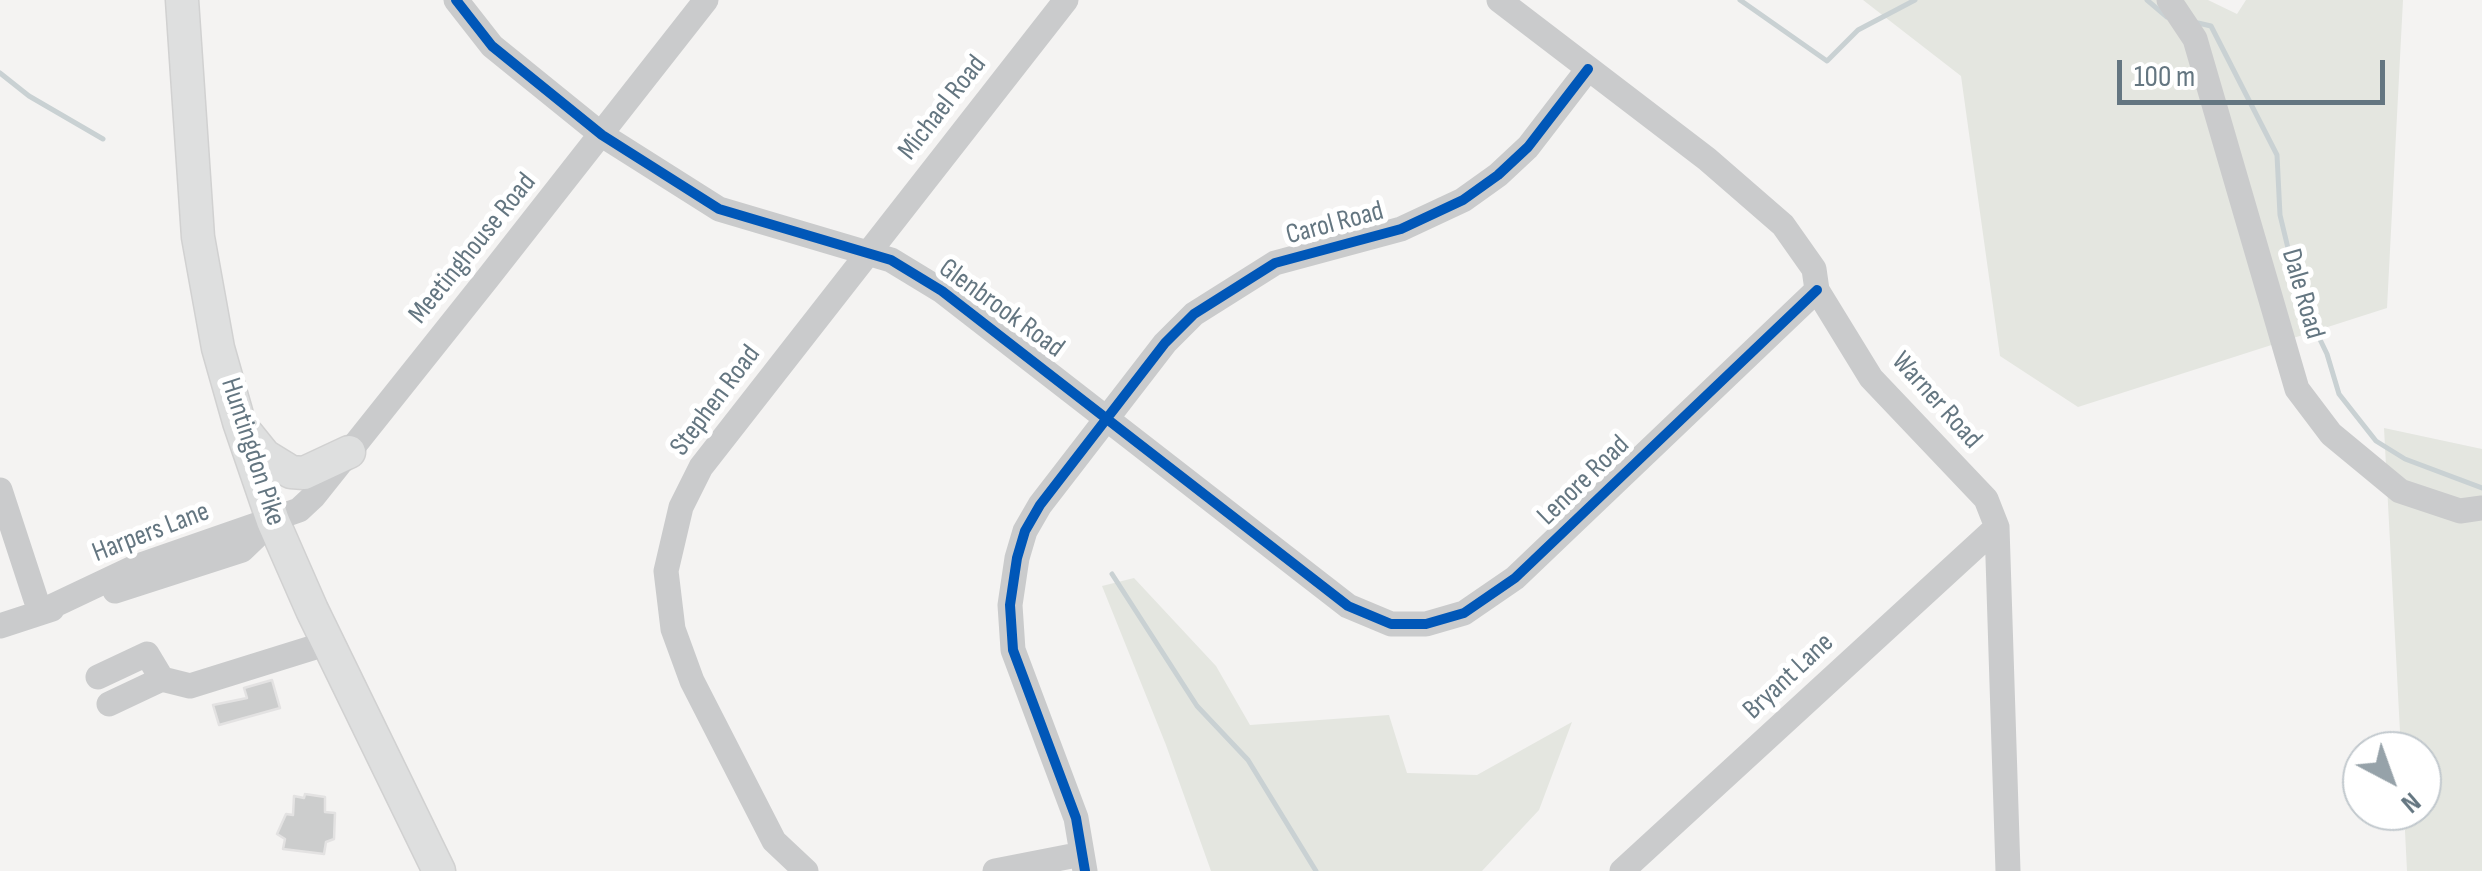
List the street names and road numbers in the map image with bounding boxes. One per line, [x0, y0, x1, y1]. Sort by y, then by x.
street label: Michael Road [892, 49, 994, 167]
street label: Meetinghouse Road [402, 167, 544, 331]
street label: Carol Road [1283, 195, 1387, 253]
street label: Dale Road [2273, 245, 2331, 343]
street label: Glenbrook Road [932, 252, 1070, 366]
street label: Stephen Road [664, 339, 768, 463]
street label: Warner Road [1884, 346, 1988, 456]
street label: Huntingdon Pike [212, 374, 292, 530]
street label: Lenore Road [1531, 429, 1637, 533]
street label: Harpers Lane [88, 495, 214, 571]
street label: Bryant Lane [1737, 627, 1841, 727]

